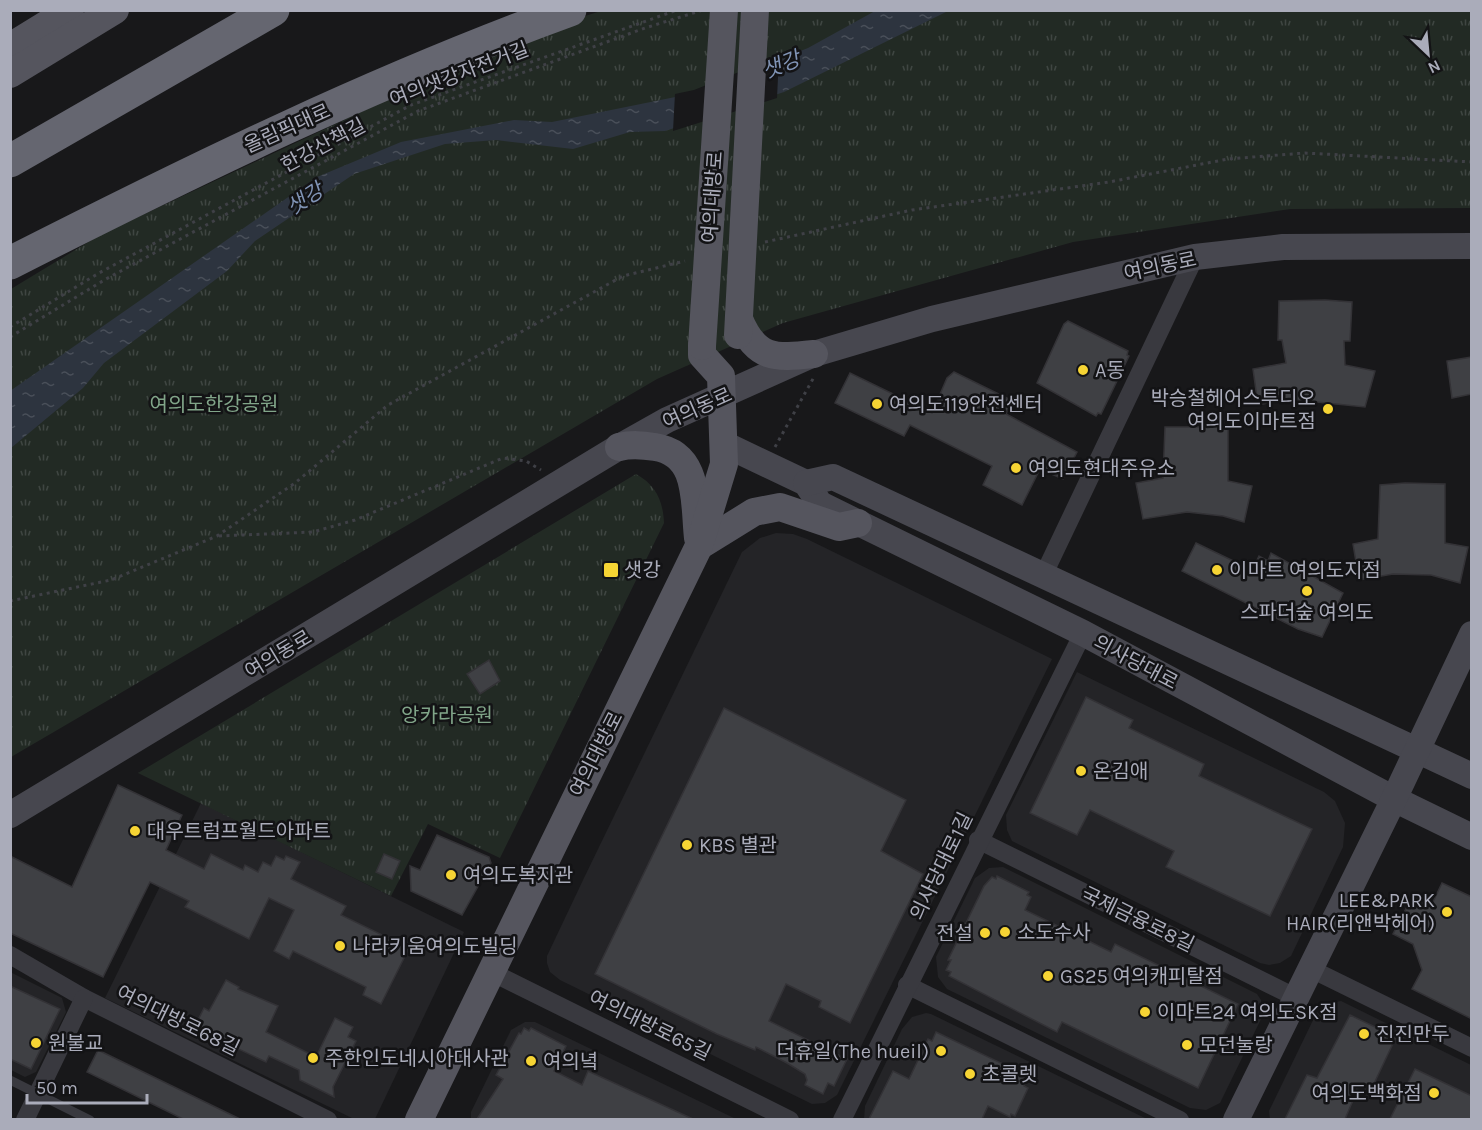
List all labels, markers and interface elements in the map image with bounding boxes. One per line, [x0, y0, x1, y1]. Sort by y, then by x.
north arrow [1398, 24, 1458, 84]
street label: 여의샛강자전거길 [386, 37, 532, 112]
water label: 샛강 [759, 46, 806, 83]
text: N [1425, 56, 1444, 78]
street label: 올림픽대로 [241, 99, 334, 158]
street label: 한강산책길 [277, 114, 369, 177]
street label: 여의대방로 [698, 150, 727, 244]
water label: 샛강 [282, 177, 330, 220]
street label: 여의동로 [1122, 248, 1198, 285]
place label: A동 [1095, 359, 1125, 382]
marker: A동 [1076, 363, 1090, 377]
street label: 여의동로 [659, 383, 736, 434]
place label: 박승철헤어스투디오 여의도이마트점 [1150, 387, 1316, 433]
park label: 여의도한강공원 [150, 393, 278, 416]
place label: 여의도119안전센터 [889, 393, 1043, 416]
marker: 여의도119안전센터 [870, 397, 884, 411]
marker: 박승철헤어스투디오 여의도이마트점 [1321, 402, 1335, 416]
place label: 여의도현대주유소 [1028, 457, 1175, 480]
marker: 여의도현대주유소 [1009, 461, 1023, 475]
place label: 샛강 [624, 559, 661, 582]
place label: 이마트 여의도지점 [1229, 559, 1381, 582]
marker: 샛강 [602, 561, 620, 579]
marker: 이마트 여의도지점 [1210, 563, 1224, 577]
marker: 스파더숲 여의도 [1300, 584, 1314, 598]
place label: 스파더숲 여의도 [1240, 601, 1374, 624]
street label: 여의동로 [241, 626, 316, 683]
street label: 의사당대로 [1090, 631, 1182, 694]
park label: 앙카라공원 [401, 704, 493, 727]
street label: 여의대방로 [565, 708, 628, 800]
place label: 온김애 [1093, 760, 1148, 783]
marker: 온김애 [1074, 764, 1088, 778]
street label: 의사당대로1길 [905, 809, 977, 924]
place label: 대우트럼프월드아파트 [147, 820, 331, 843]
marker: 대우트럼프월드아파트 [128, 824, 142, 838]
place label: KBS 별관 [699, 834, 777, 857]
marker: KBS 별관 [680, 838, 694, 852]
place label: 여의도복지관 [463, 864, 573, 887]
marker: 여의도복지관 [444, 868, 458, 882]
street label: 국제금융로8길 [1078, 882, 1198, 957]
place label: LEE&PARK HAIR(리앤박헤어) [1286, 889, 1435, 935]
marker: LEE&PARK HAIR(리앤박헤어) [1440, 905, 1454, 919]
place label: 소도수사 [1017, 921, 1091, 944]
place label: 전설 [936, 922, 973, 945]
marker: 소도수사 [998, 925, 1012, 939]
marker: 전설 [978, 926, 992, 940]
place label: 나라키움여의도빌딩 [352, 935, 518, 958]
marker: 나라키움여의도빌딩 [333, 939, 347, 953]
place label: GS25 여의캐피탈점 [1060, 965, 1223, 988]
marker: GS25 여의캐피탈점 [1041, 969, 1055, 983]
street label: 여의대방로68길 [112, 981, 243, 1060]
street label: 여의대방로65길 [585, 986, 715, 1065]
place label: 이마트24 여의도SK점 [1157, 1001, 1338, 1024]
marker: 이마트24 여의도SK점 [1138, 1005, 1152, 1019]
place label: 진진만두 [1376, 1023, 1450, 1046]
marker: 진진만두 [1357, 1027, 1371, 1041]
place label: 원불교 [48, 1032, 103, 1055]
place label: 모던눌랑 [1199, 1034, 1273, 1057]
marker: 원불교 [29, 1036, 43, 1050]
marker: 모던눌랑 [1180, 1038, 1194, 1052]
place label: 더휴일(The hueil) [776, 1040, 929, 1063]
marker: 더휴일(The hueil) [934, 1044, 948, 1058]
place label: 주한인도네시아대사관 [325, 1047, 509, 1070]
place label: 여의녘 [543, 1050, 598, 1073]
marker: 주한인도네시아대사관 [306, 1051, 320, 1065]
marker: 여의녘 [524, 1054, 538, 1068]
place label: 초콜렛 [982, 1063, 1037, 1086]
scale bar [27, 1067, 147, 1105]
marker: 초콜렛 [963, 1067, 977, 1081]
text: 50 m [36, 1077, 78, 1099]
place label: 여의도백화점 [1312, 1082, 1422, 1105]
marker: 여의도백화점 [1427, 1086, 1441, 1100]

